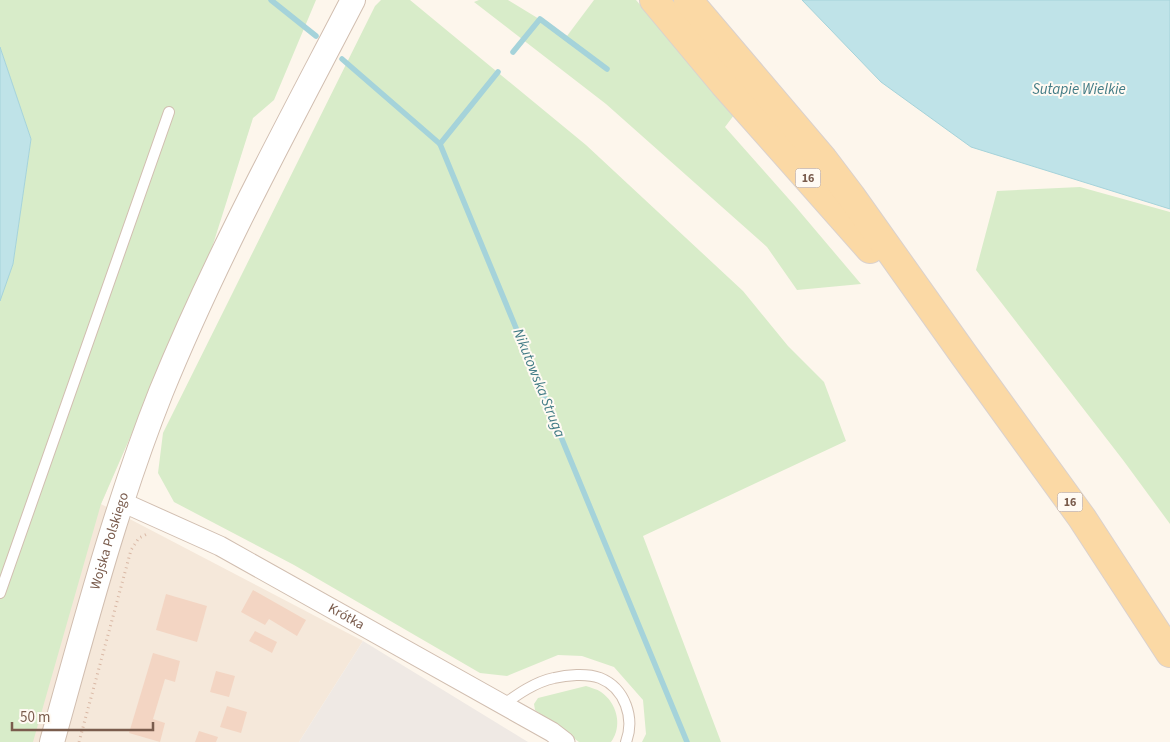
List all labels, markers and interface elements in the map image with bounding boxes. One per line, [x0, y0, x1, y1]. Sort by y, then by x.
water label: Sutapie Wielkie [1032, 79, 1126, 100]
road number: 16 [796, 168, 820, 188]
water label: Nikutowska Struga [508, 325, 570, 441]
street label: Wojska Polskiego [85, 490, 134, 592]
road number: 16 [1058, 492, 1082, 512]
street label: Krótka [324, 598, 368, 635]
scale bar [12, 700, 154, 732]
text: 50 m [20, 707, 50, 728]

